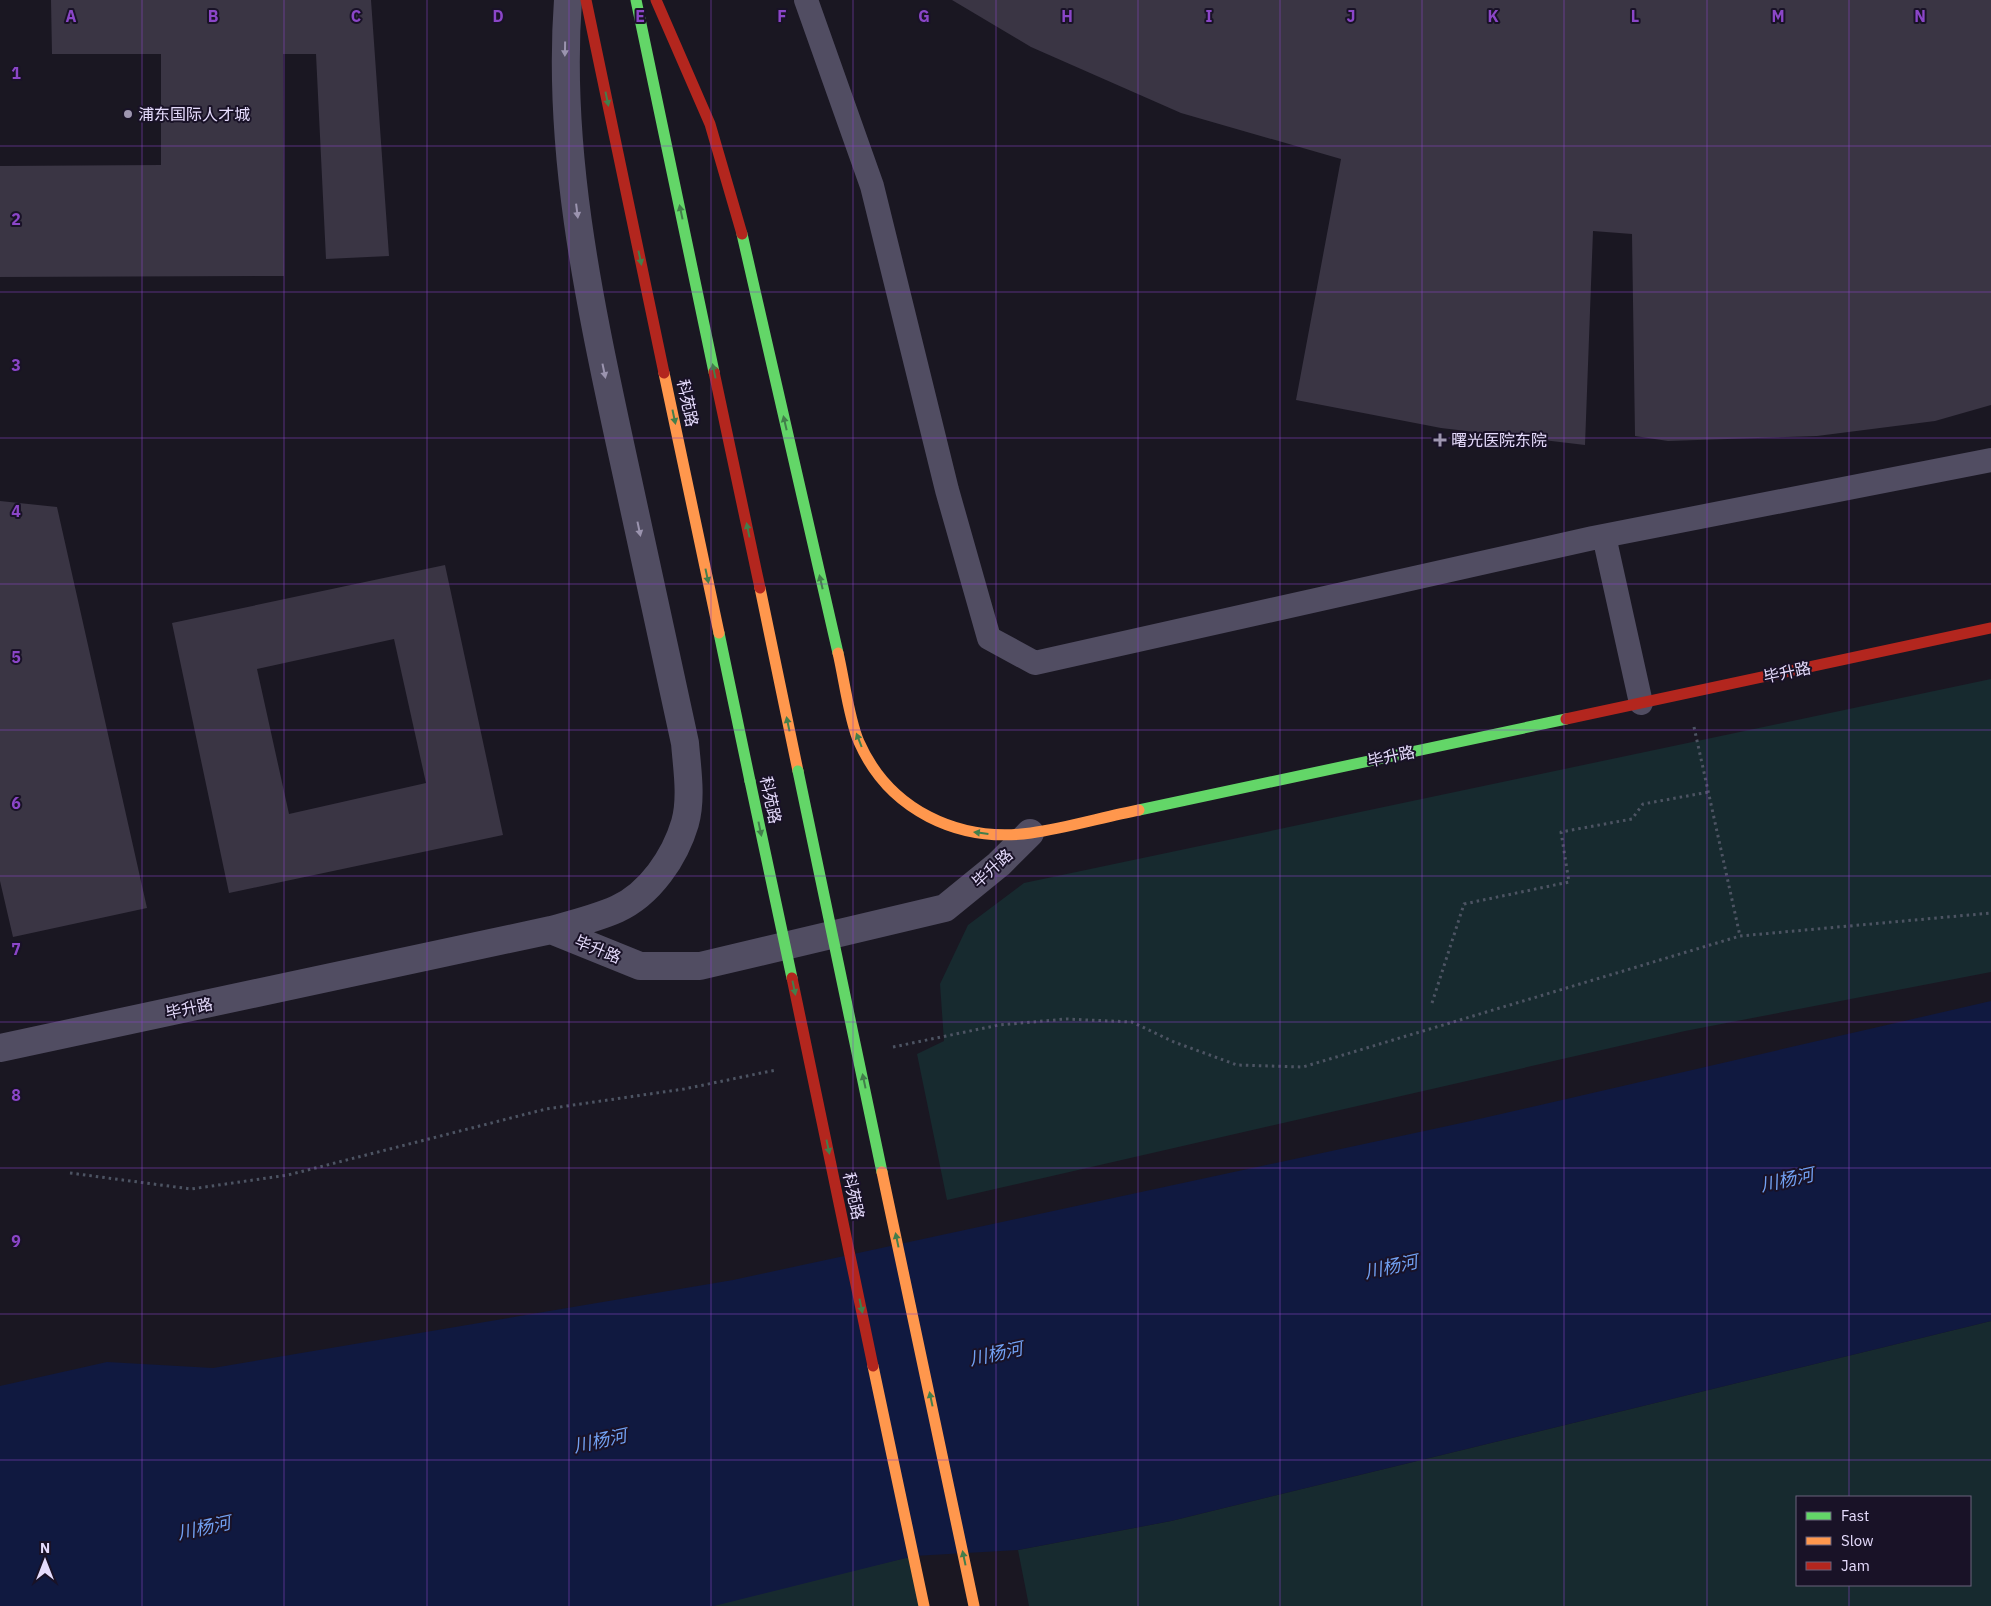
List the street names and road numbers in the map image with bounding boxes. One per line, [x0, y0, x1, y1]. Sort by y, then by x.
street label: 科苑路 [673, 377, 703, 429]
street label: 毕升路 [1761, 657, 1813, 687]
street label: 毕升路 [1365, 741, 1417, 771]
street label: 科苑路 [756, 774, 786, 826]
street label: 毕升路 [967, 845, 1017, 891]
street label: 毕升路 [572, 931, 624, 967]
street label: 毕升路 [163, 993, 215, 1023]
street label: 科苑路 [839, 1170, 869, 1222]

